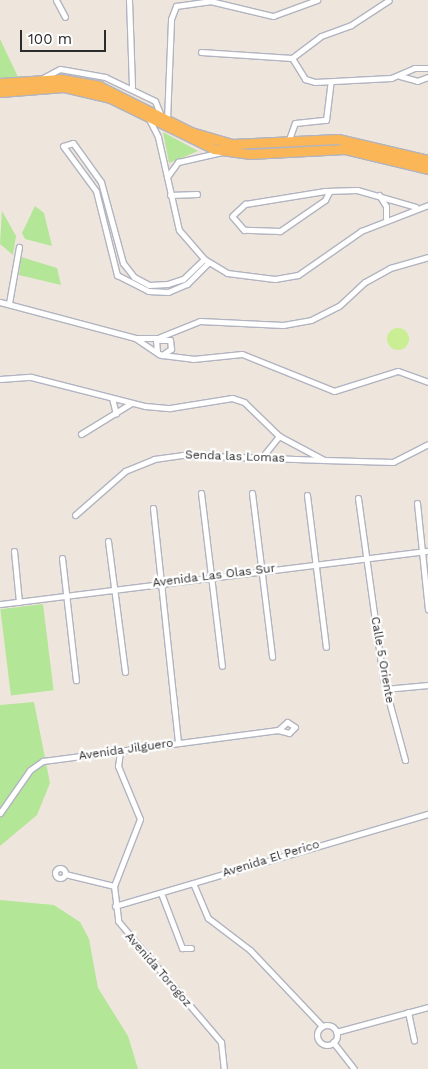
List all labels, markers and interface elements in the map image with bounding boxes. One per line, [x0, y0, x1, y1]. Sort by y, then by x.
scale bar [22, 20, 109, 52]
text: 100 m [28, 30, 72, 48]
street label: Senda las Lomas [185, 448, 285, 466]
street label: Avenida Las Olas Sur [152, 561, 276, 591]
street label: Calle 5 Oriente [367, 616, 397, 704]
street label: Avenida Jilguero [78, 736, 174, 764]
street label: Avenida El Perico [220, 837, 322, 881]
street label: Avenida Torogoz [122, 930, 194, 1010]

